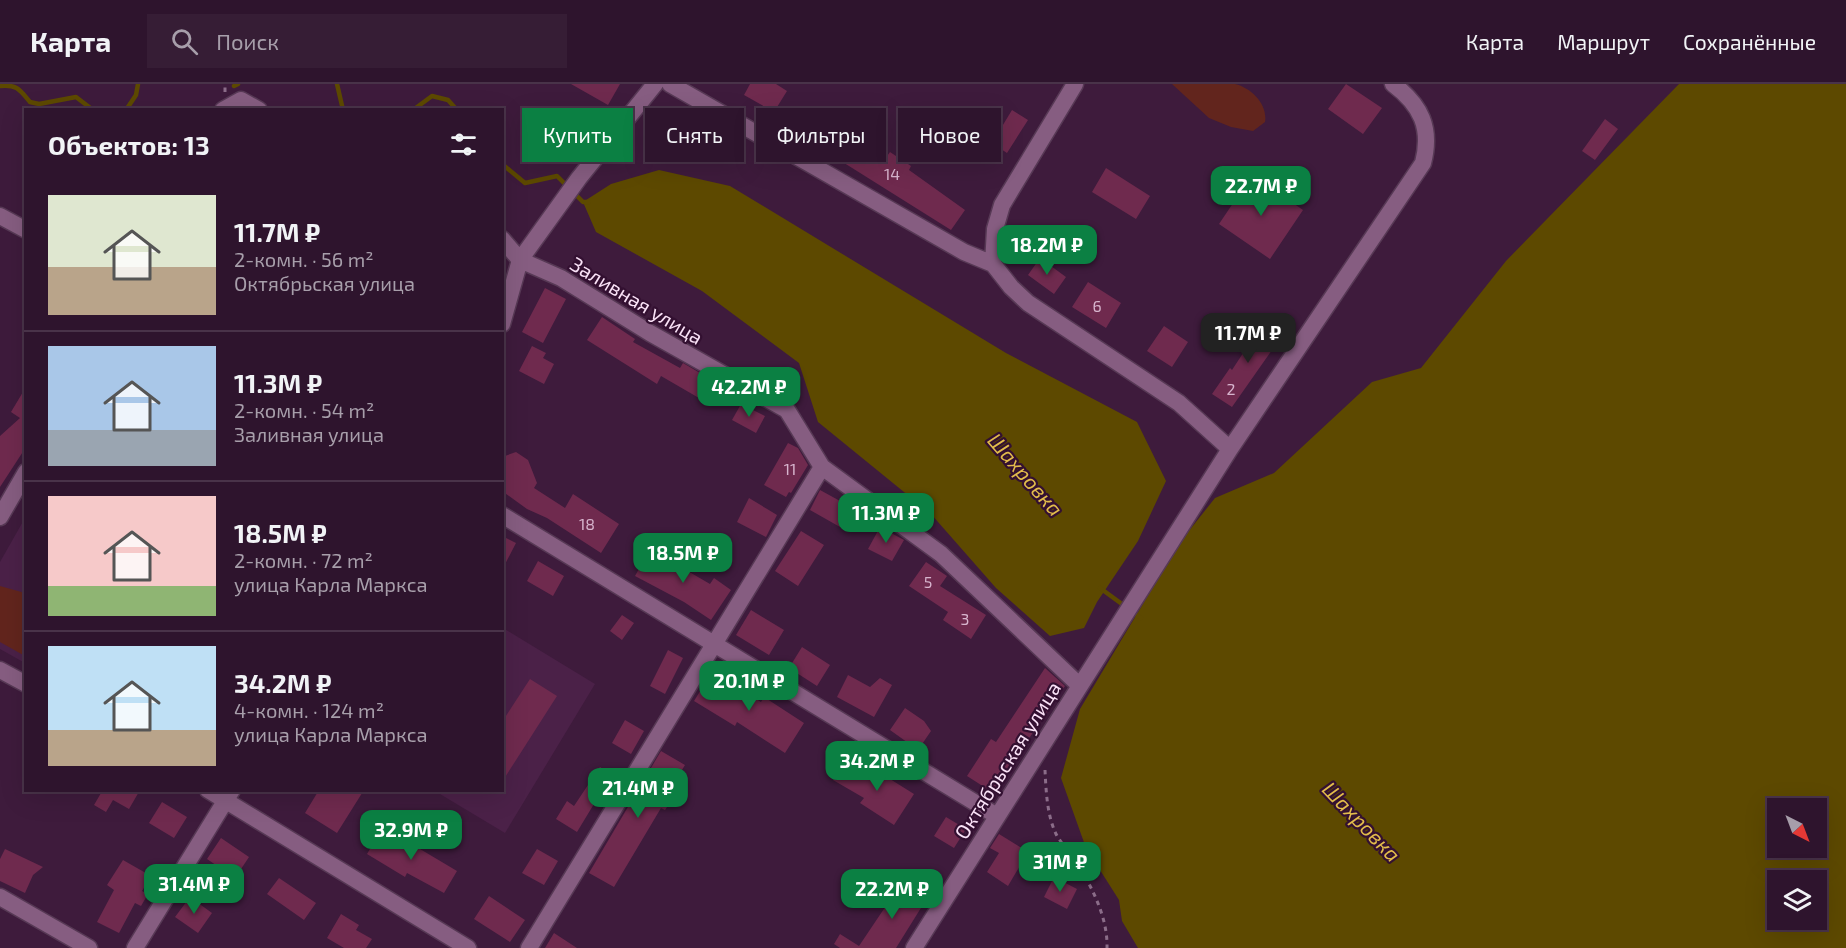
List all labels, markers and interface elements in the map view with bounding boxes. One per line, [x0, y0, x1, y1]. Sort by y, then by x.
search box [147, 14, 567, 68]
text: Карта [30, 24, 111, 58]
icon: search [168, 25, 201, 58]
text: Поиск [216, 28, 279, 54]
text: Карта [1466, 29, 1524, 54]
text: Маршрут [1557, 29, 1650, 54]
text: Сохранённые [1683, 29, 1816, 54]
chip: Купить [522, 108, 633, 162]
chip: Снять [645, 108, 744, 162]
chip: Фильтры [756, 108, 886, 162]
chip: Новое [898, 108, 1001, 162]
icon: filters [447, 128, 480, 161]
text: Объектов: 13 [48, 129, 210, 160]
house number: 14 [884, 164, 900, 183]
pin: 22.7M ₽ [1206, 166, 1316, 217]
text: 22.7M ₽ [1225, 173, 1297, 197]
text: 11.7M ₽ [234, 216, 320, 247]
icon: home [96, 219, 168, 291]
pin: 18.2M ₽ [992, 225, 1102, 276]
text: 18.2M ₽ [1011, 232, 1083, 256]
text: 2-комн. · 56 m² [234, 247, 374, 271]
street label: Заливная улица [566, 251, 707, 350]
text: Октябрьская улица [234, 271, 415, 295]
house number: 6 [1092, 296, 1102, 315]
pin: 11.7M ₽ [1193, 313, 1303, 364]
text: 11.7M ₽ [1215, 320, 1281, 344]
text: 11.3M ₽ [234, 367, 322, 398]
pin: 42.2M ₽ [694, 367, 804, 418]
icon: home [96, 370, 168, 442]
text: 42.2M ₽ [711, 374, 787, 398]
house number: 2 [1227, 379, 1236, 398]
text: 2-комн. · 54 m² [234, 398, 374, 422]
text: Заливная улица [234, 422, 384, 446]
water label: Шахровка [983, 428, 1069, 520]
house number: 11 [784, 459, 796, 478]
pin: 11.3M ₽ [831, 493, 941, 544]
text: 11.3M ₽ [852, 500, 920, 524]
house number: 18 [579, 514, 595, 533]
text: 18.5M ₽ [234, 517, 327, 548]
icon: home [96, 520, 168, 592]
pin: 18.5M ₽ [628, 533, 738, 584]
text: 18.5M ₽ [647, 540, 719, 564]
text: 2-комн. · 72 m² [234, 548, 373, 572]
text: улица Карла Маркса [234, 572, 428, 596]
house number: 5 [924, 572, 932, 591]
house number: 3 [961, 609, 969, 628]
pin: 20.1M ₽ [694, 661, 804, 712]
text: 34.2M ₽ [234, 667, 332, 698]
text: 20.1M ₽ [713, 668, 785, 692]
icon: home [96, 670, 168, 742]
street label: Октябрьская улица [949, 677, 1066, 844]
text: 4-комн. · 124 m² [234, 698, 384, 722]
text: улица Карла Маркса [234, 722, 428, 746]
pin: 34.2M ₽ [822, 741, 932, 792]
text: 34.2M ₽ [839, 748, 915, 772]
pin: 21.4M ₽ [583, 768, 693, 819]
text: 21.4M ₽ [602, 775, 674, 799]
water label: Шахровка [1318, 776, 1406, 866]
north arrow [1767, 798, 1827, 858]
map controls [1767, 798, 1827, 930]
pin: 32.9M ₽ [356, 810, 466, 861]
text: 32.9M ₽ [374, 817, 448, 841]
pin: 31M ₽ [1018, 842, 1102, 893]
text: 31M ₽ [1033, 849, 1087, 873]
pin: 31.4M ₽ [139, 864, 249, 915]
pin: 22.2M ₽ [837, 869, 947, 920]
button: layers [1767, 870, 1827, 930]
text: 31.4M ₽ [158, 871, 230, 895]
text: 22.2M ₽ [855, 876, 929, 900]

